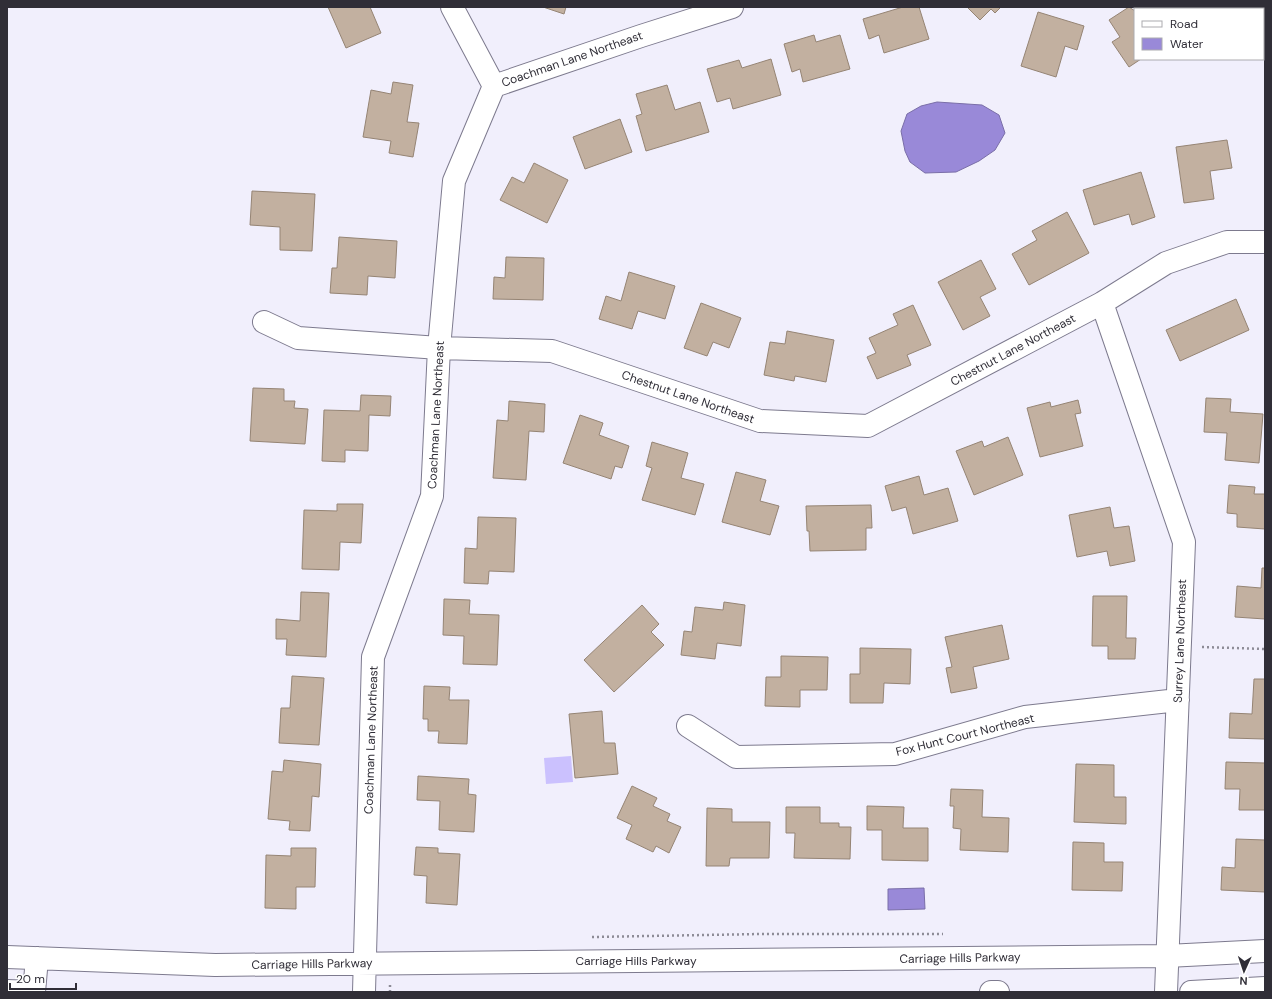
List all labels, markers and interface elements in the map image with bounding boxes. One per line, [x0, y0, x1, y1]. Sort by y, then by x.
legend [1134, 8, 1264, 60]
text: Road [1170, 16, 1198, 32]
street label: Coachman Lane Northeast [499, 27, 645, 91]
text: Water [1170, 36, 1204, 52]
street label: Chestnut Lane Northeast [948, 310, 1079, 390]
street label: Coachman Lane Northeast [424, 340, 448, 489]
street label: Chestnut Lane Northeast [619, 367, 757, 427]
street label: Surrey Lane Northeast [1170, 578, 1190, 703]
street label: Coachman Lane Northeast [360, 665, 382, 814]
street label: Fox Hunt Court Northeast [894, 710, 1036, 760]
street label: Carriage Hills Parkway [899, 949, 1021, 967]
north arrow [1224, 951, 1264, 991]
street label: Carriage Hills Parkway [575, 953, 697, 969]
street label: Carriage Hills Parkway [251, 955, 373, 973]
scale bar [10, 965, 76, 991]
text: 20 m [16, 971, 45, 987]
text: N [1239, 974, 1248, 988]

